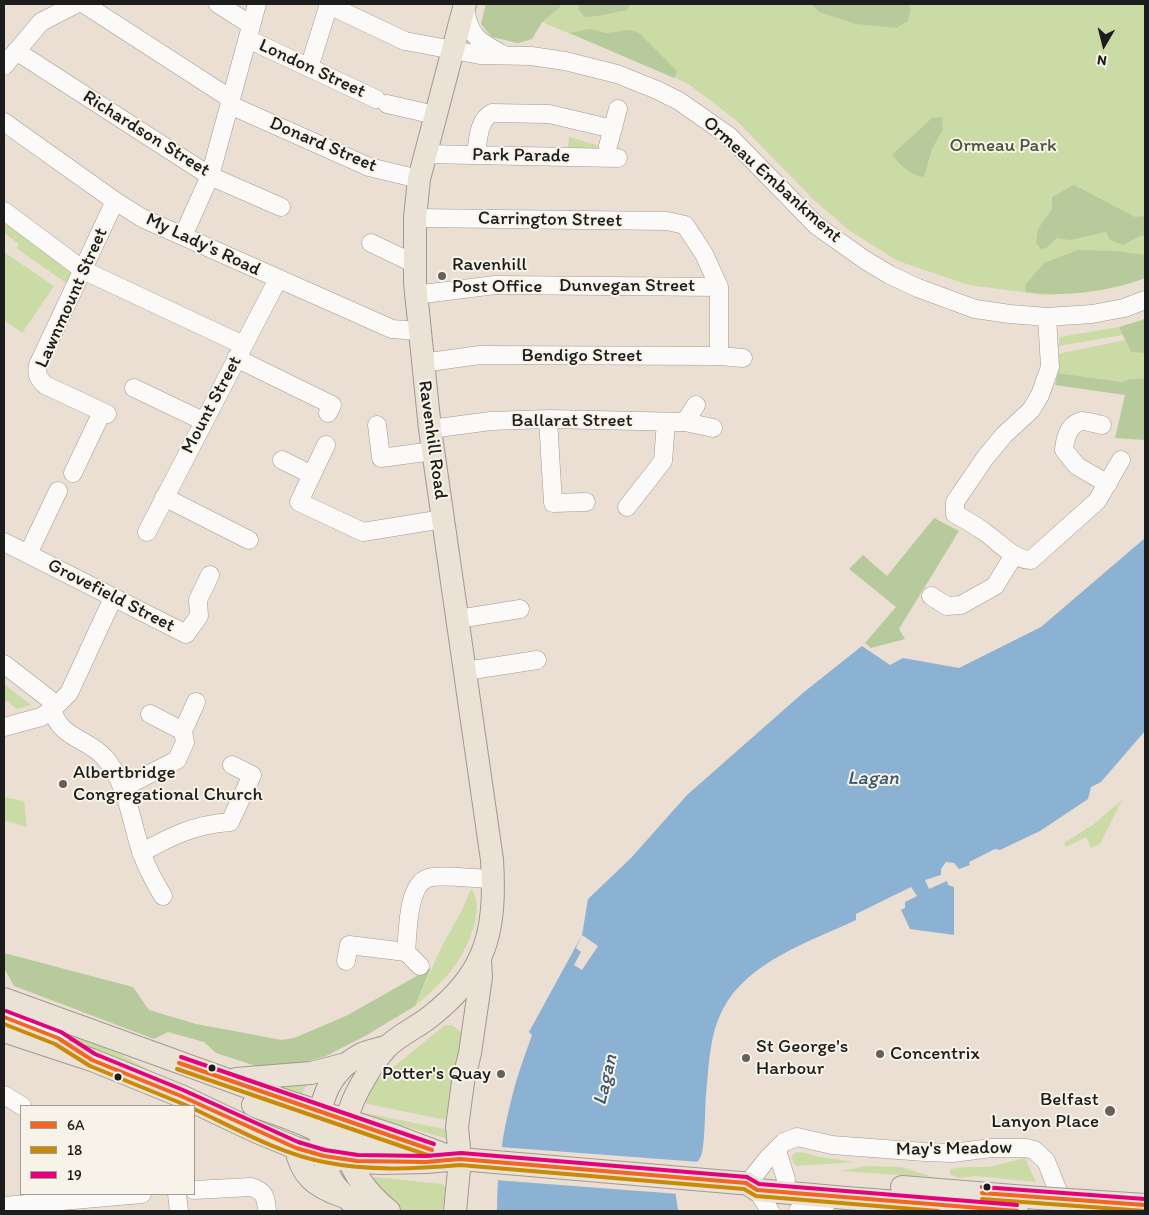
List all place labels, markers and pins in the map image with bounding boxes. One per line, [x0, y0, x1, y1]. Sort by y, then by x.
place label: Ravenhill Post Office [452, 254, 542, 298]
marker: Ravenhill Post Office [436, 270, 448, 282]
place label: Albertbridge Congregational Church [73, 762, 263, 806]
marker: Albertbridge Congregational Church [57, 778, 69, 790]
place label: St George's Harbour [756, 1036, 848, 1080]
place label: Concentrix [890, 1043, 980, 1065]
marker: Concentrix [874, 1048, 886, 1060]
marker: St George's Harbour [740, 1052, 752, 1064]
unlabelled marker [207, 1063, 217, 1073]
place label: Potter's Quay [382, 1063, 491, 1085]
marker: Potter's Quay [495, 1068, 507, 1080]
unlabelled marker [113, 1072, 123, 1082]
place label: Belfast Lanyon Place [991, 1089, 1099, 1133]
marker: Belfast Lanyon Place [1103, 1104, 1117, 1118]
unlabelled marker [982, 1182, 992, 1192]

